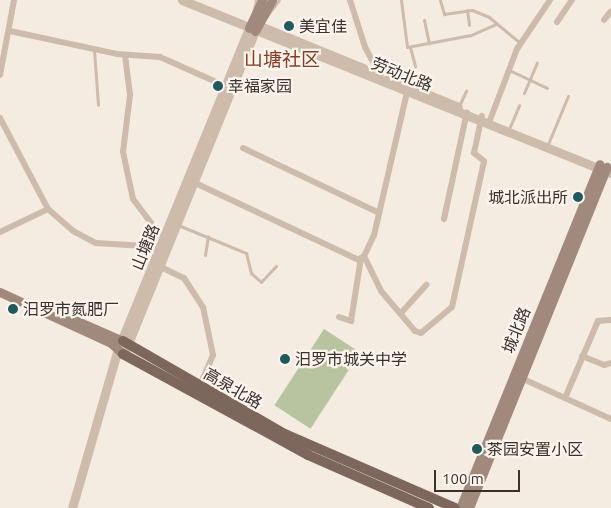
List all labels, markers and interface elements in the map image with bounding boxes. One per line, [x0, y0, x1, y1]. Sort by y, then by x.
place label: 美宜佳 [299, 16, 347, 36]
marker: 美宜佳 [283, 20, 295, 32]
district label: 山塘社区 [244, 49, 320, 71]
street label: 劳动北路 [369, 53, 435, 95]
place label: 幸福家园 [228, 76, 292, 96]
marker: 幸福家园 [212, 80, 224, 92]
place label: 城北派出所 [488, 187, 568, 207]
marker: 城北派出所 [572, 191, 584, 203]
street label: 山塘路 [127, 221, 163, 273]
place label: 汨罗市氮肥厂 [23, 299, 119, 319]
marker: 汨罗市氮肥厂 [7, 303, 19, 315]
street label: 城北路 [498, 304, 534, 356]
place label: 汨罗市城关中学 [295, 349, 407, 369]
marker: 汨罗市城关中学 [279, 353, 291, 365]
street label: 高泉北路 [200, 364, 266, 412]
place label: 茶园安置小区 [487, 439, 583, 459]
marker: 茶园安置小区 [471, 443, 483, 455]
scale bar [436, 460, 522, 492]
text: 100 m [442, 470, 484, 487]

